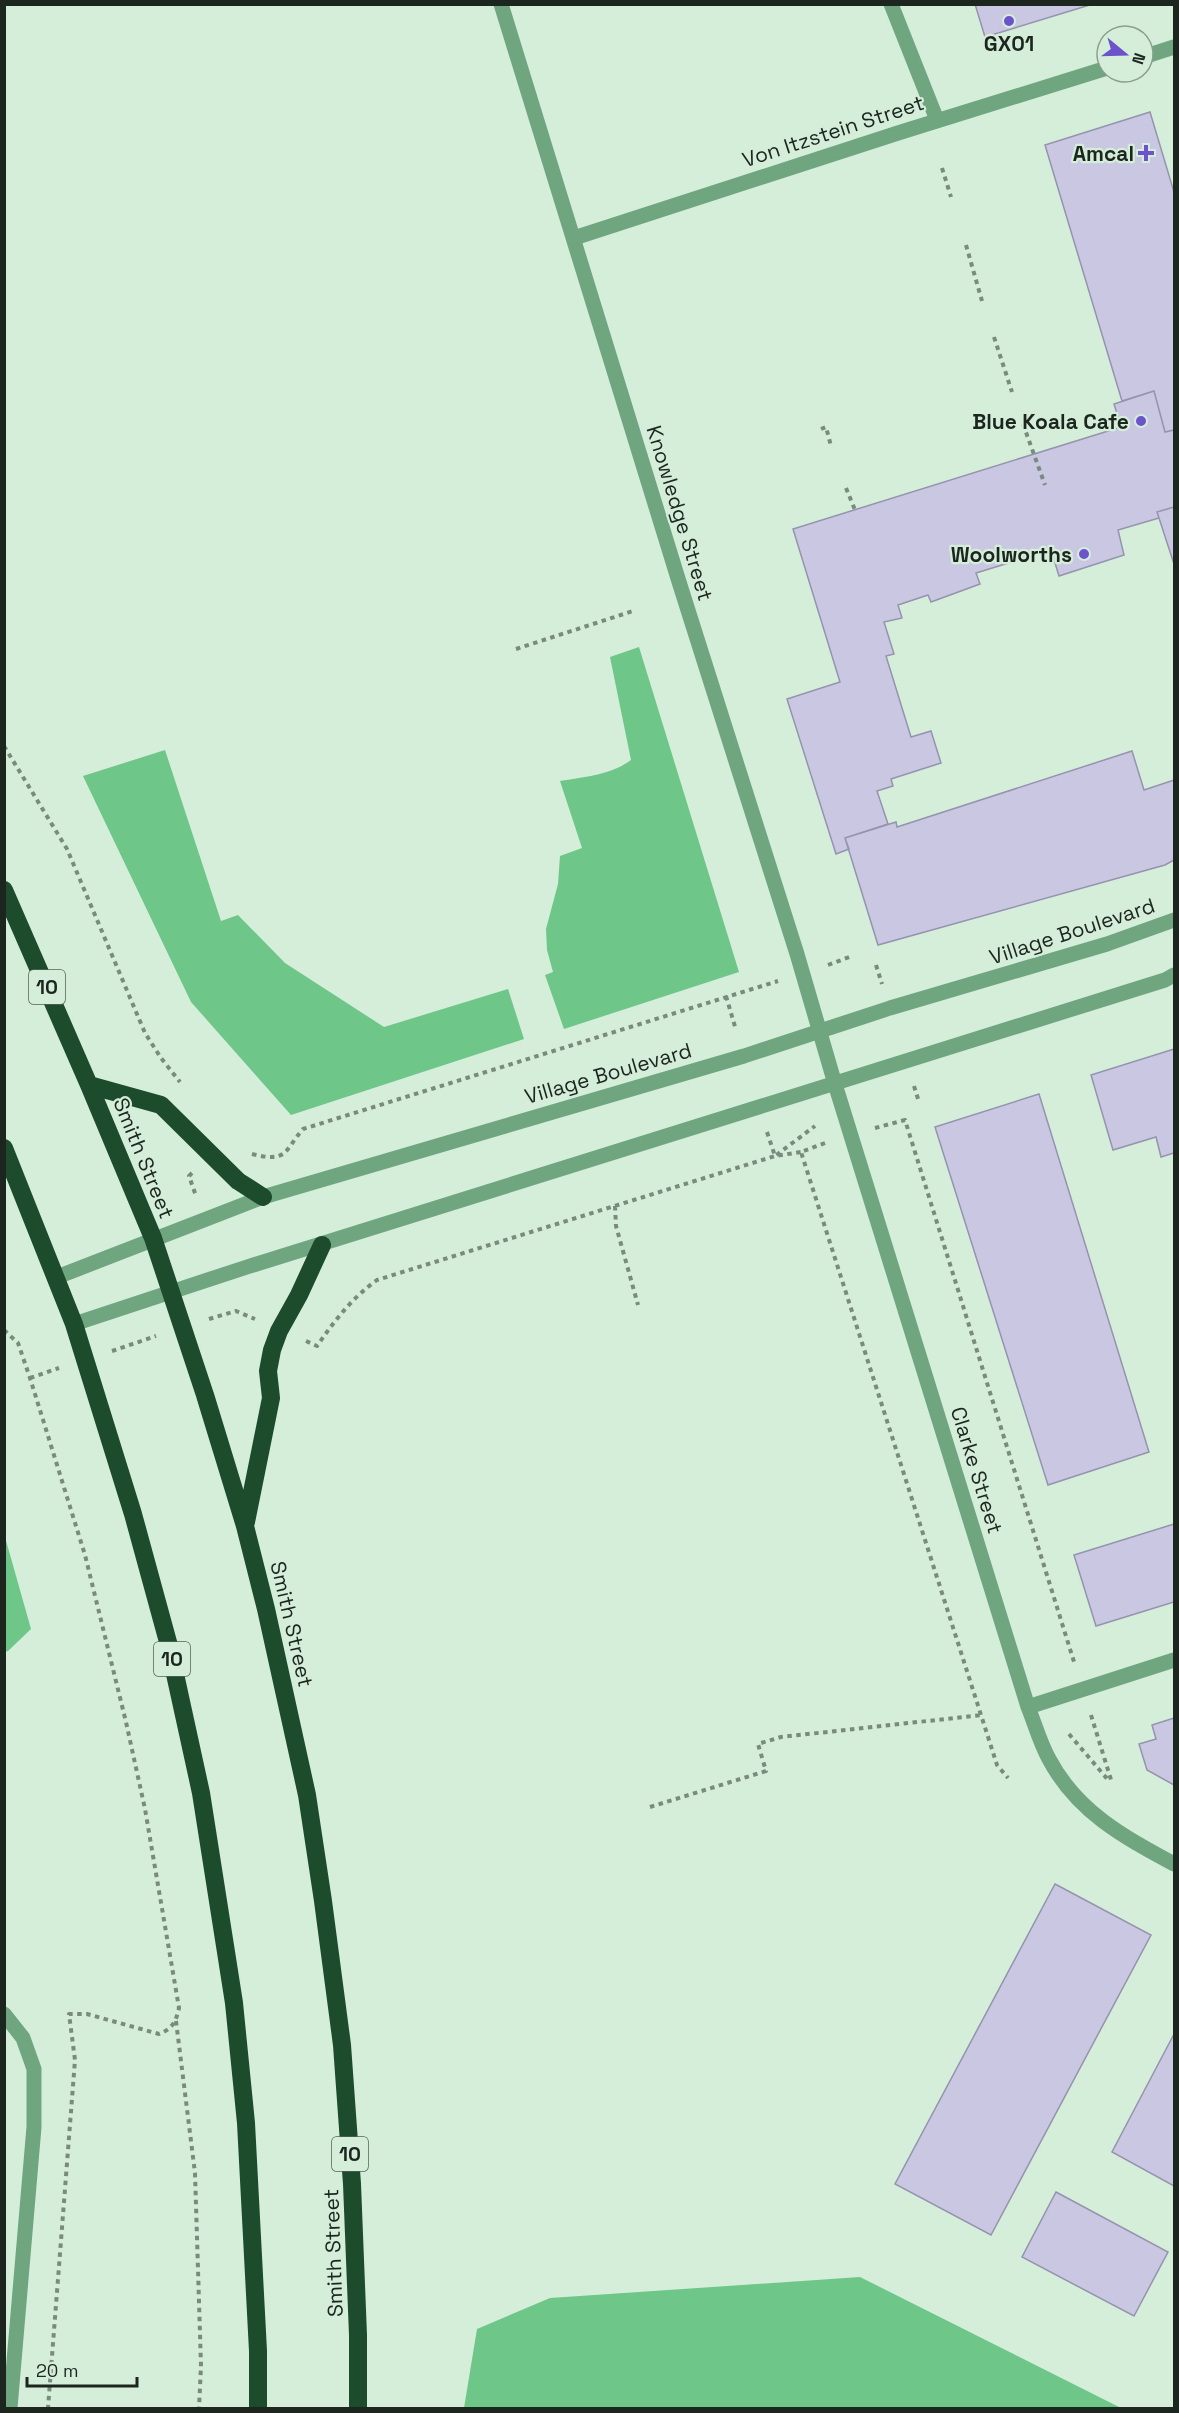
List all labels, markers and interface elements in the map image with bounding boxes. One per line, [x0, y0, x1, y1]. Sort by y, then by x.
marker: GX01 [1002, 14, 1016, 28]
north arrow [1095, 24, 1155, 84]
place label: GX01 [984, 30, 1034, 57]
text: N [1127, 50, 1150, 67]
street label: Von Itzstein Street [739, 89, 927, 173]
place label: Amcal [1073, 140, 1134, 167]
marker: Amcal [1139, 146, 1153, 160]
place label: Blue Koala Cafe [972, 408, 1129, 435]
marker: Blue Koala Cafe [1134, 414, 1148, 428]
street label: Knowledge Street [641, 422, 719, 604]
place label: Woolworths [951, 541, 1072, 568]
marker: Woolworths [1077, 547, 1091, 561]
street label: Village Boulevard [986, 892, 1158, 970]
road number: 10 [29, 970, 65, 1004]
street label: Village Boulevard [521, 1036, 695, 1110]
street label: Smith Street [107, 1094, 181, 1222]
street label: Clarke Street [945, 1403, 1009, 1537]
street label: Smith Street [264, 1559, 320, 1689]
road number: 10 [154, 1642, 190, 1676]
road number: 10 [332, 2137, 368, 2171]
street label: Smith Street [317, 2188, 349, 2318]
scale bar [27, 2350, 136, 2388]
text: 20 m [36, 2359, 79, 2382]

